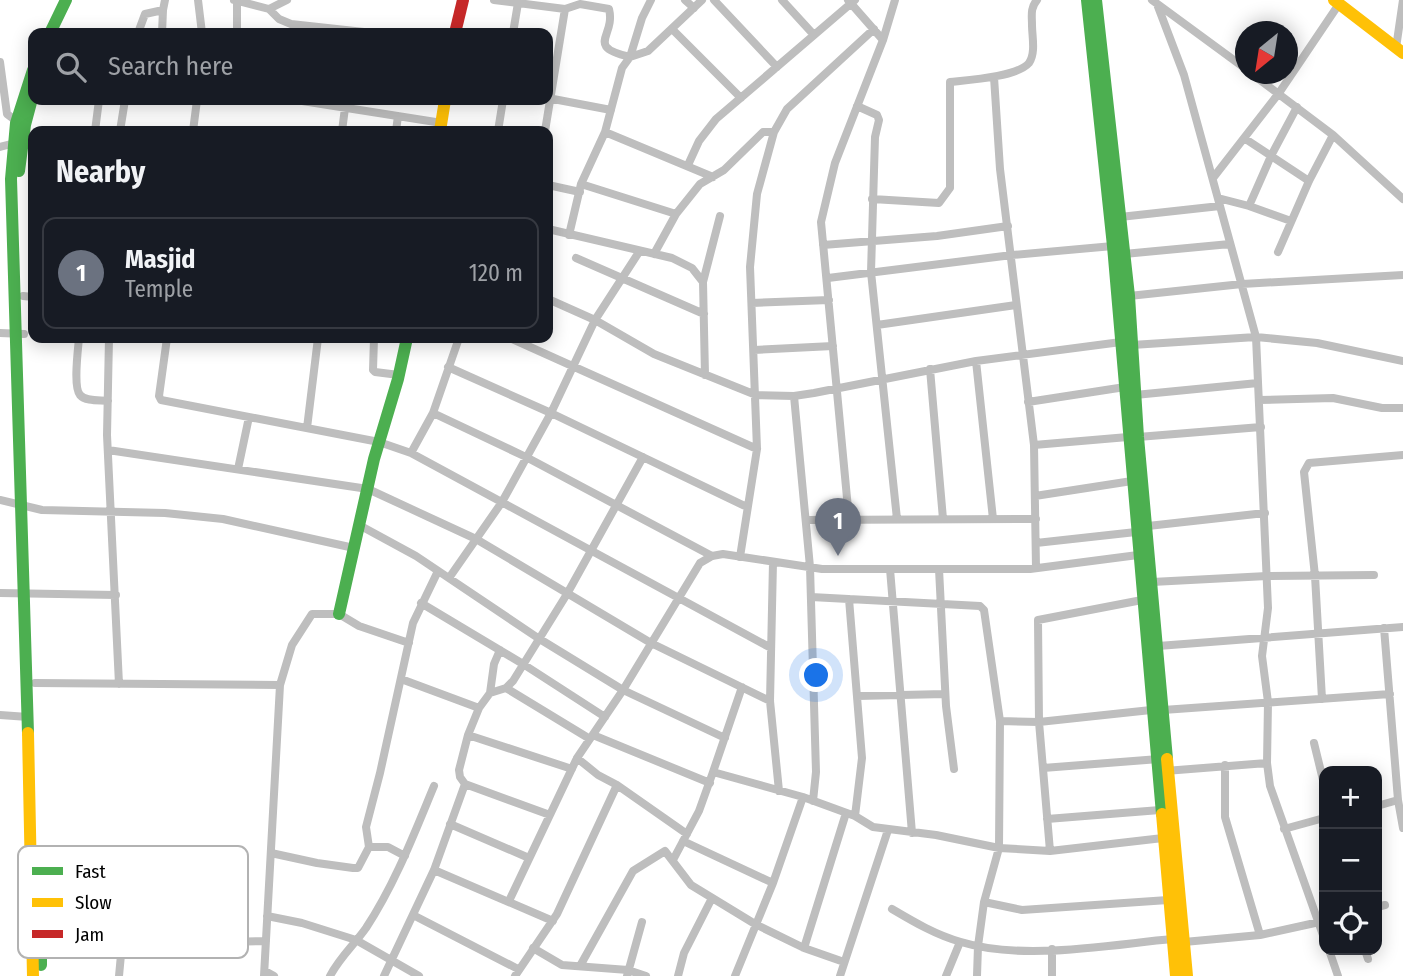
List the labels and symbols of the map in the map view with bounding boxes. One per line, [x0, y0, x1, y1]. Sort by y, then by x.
north arrow [1235, 21, 1298, 84]
pin: 1 [815, 498, 861, 556]
your location [799, 658, 833, 692]
legend [18, 846, 248, 958]
text: Fast [75, 860, 106, 883]
text: Slow [75, 891, 112, 914]
text: Jam [75, 923, 104, 946]

